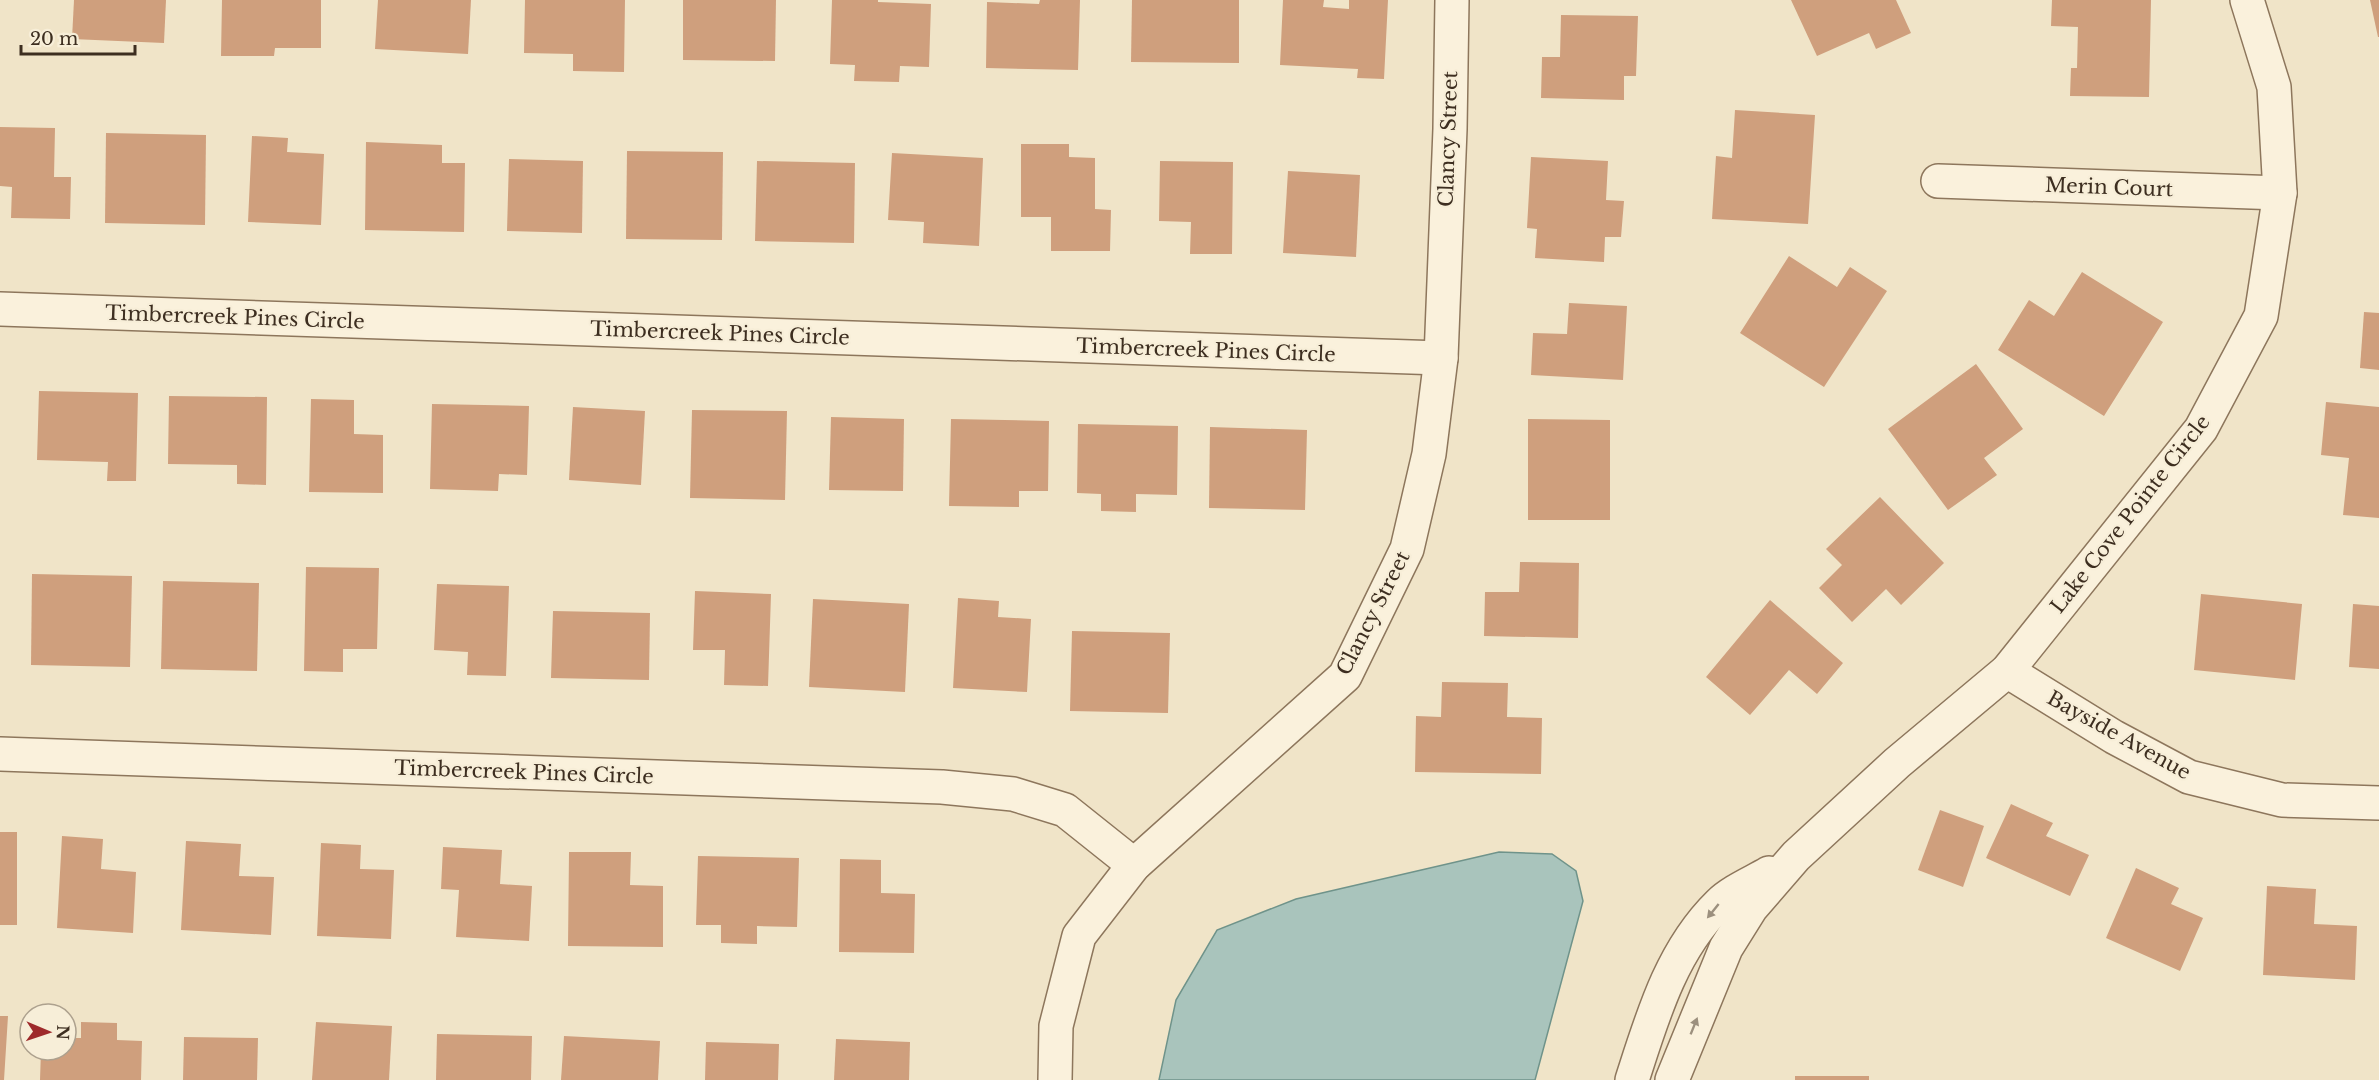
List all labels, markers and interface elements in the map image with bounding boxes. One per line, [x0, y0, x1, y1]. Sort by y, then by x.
scale bar [21, 18, 135, 56]
text: 20 m [30, 28, 78, 50]
street label: Clancy Street [1434, 70, 1462, 207]
street label: Merin Court [2044, 173, 2174, 201]
street label: Timbercreek Pines Circle [105, 300, 365, 334]
street label: Timbercreek Pines Circle [590, 316, 850, 350]
street label: Timbercreek Pines Circle [1076, 333, 1336, 367]
street label: Lake Cove Pointe Circle [2045, 410, 2215, 618]
street label: Clancy Street [1331, 546, 1415, 679]
street label: Bayside Avenue [2043, 686, 2195, 784]
street label: Timbercreek Pines Circle [394, 755, 654, 789]
one-way arrow [1707, 903, 1720, 918]
north arrow [18, 1002, 78, 1062]
one-way arrow [1690, 1017, 1699, 1035]
text: N [53, 1025, 73, 1040]

